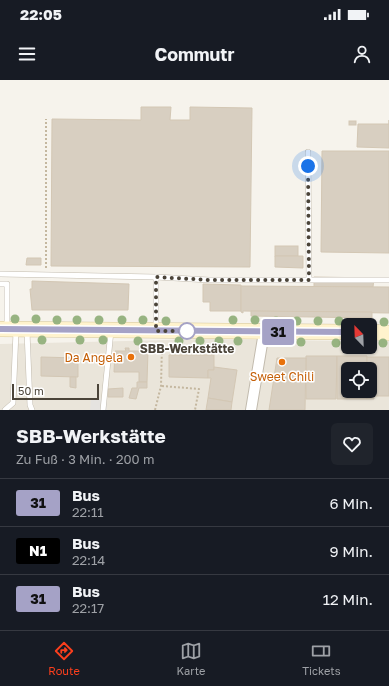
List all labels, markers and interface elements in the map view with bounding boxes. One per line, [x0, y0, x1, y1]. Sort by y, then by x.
text: 22:05 [20, 5, 62, 23]
icon: menu [16, 43, 38, 65]
text: Commutr [154, 43, 235, 65]
icon: person [351, 43, 373, 65]
your location [298, 156, 318, 176]
north arrow [341, 318, 377, 354]
map controls [341, 318, 377, 398]
line badge: 31 [260, 319, 296, 345]
marker: SBB-Werkstätte [178, 322, 196, 340]
text: 31 [270, 323, 286, 340]
place label: SBB-Werkstätte [140, 341, 234, 356]
place label: Da Angela [64, 350, 123, 365]
marker: Da Angela [126, 352, 136, 362]
marker: Sweet Chili [277, 357, 287, 367]
button: locate [341, 362, 377, 398]
place label: Sweet Chili [250, 369, 314, 384]
scale bar [12, 382, 99, 401]
text: 50 m [18, 384, 44, 397]
button: heart [331, 423, 373, 465]
text: SBB-Werkstätte [16, 424, 166, 447]
text: Zu Fuß · 3 Min. · 200 m [16, 451, 154, 467]
text: Bus [72, 486, 100, 504]
text: 31 [30, 494, 46, 511]
text: 6 Min. [330, 494, 373, 512]
text: 22:11 [72, 504, 104, 520]
text: Bus [72, 534, 100, 552]
text: N1 [29, 542, 47, 559]
text: 9 Min. [330, 542, 373, 560]
text: 22:14 [72, 552, 105, 568]
text: Bus [72, 582, 100, 600]
text: 31 [30, 590, 46, 607]
text: 12 Min. [323, 590, 373, 608]
text: 22:17 [72, 600, 104, 616]
tab: Route [48, 640, 80, 677]
tab: Karte [177, 640, 206, 677]
tab: Tickets [302, 640, 341, 677]

